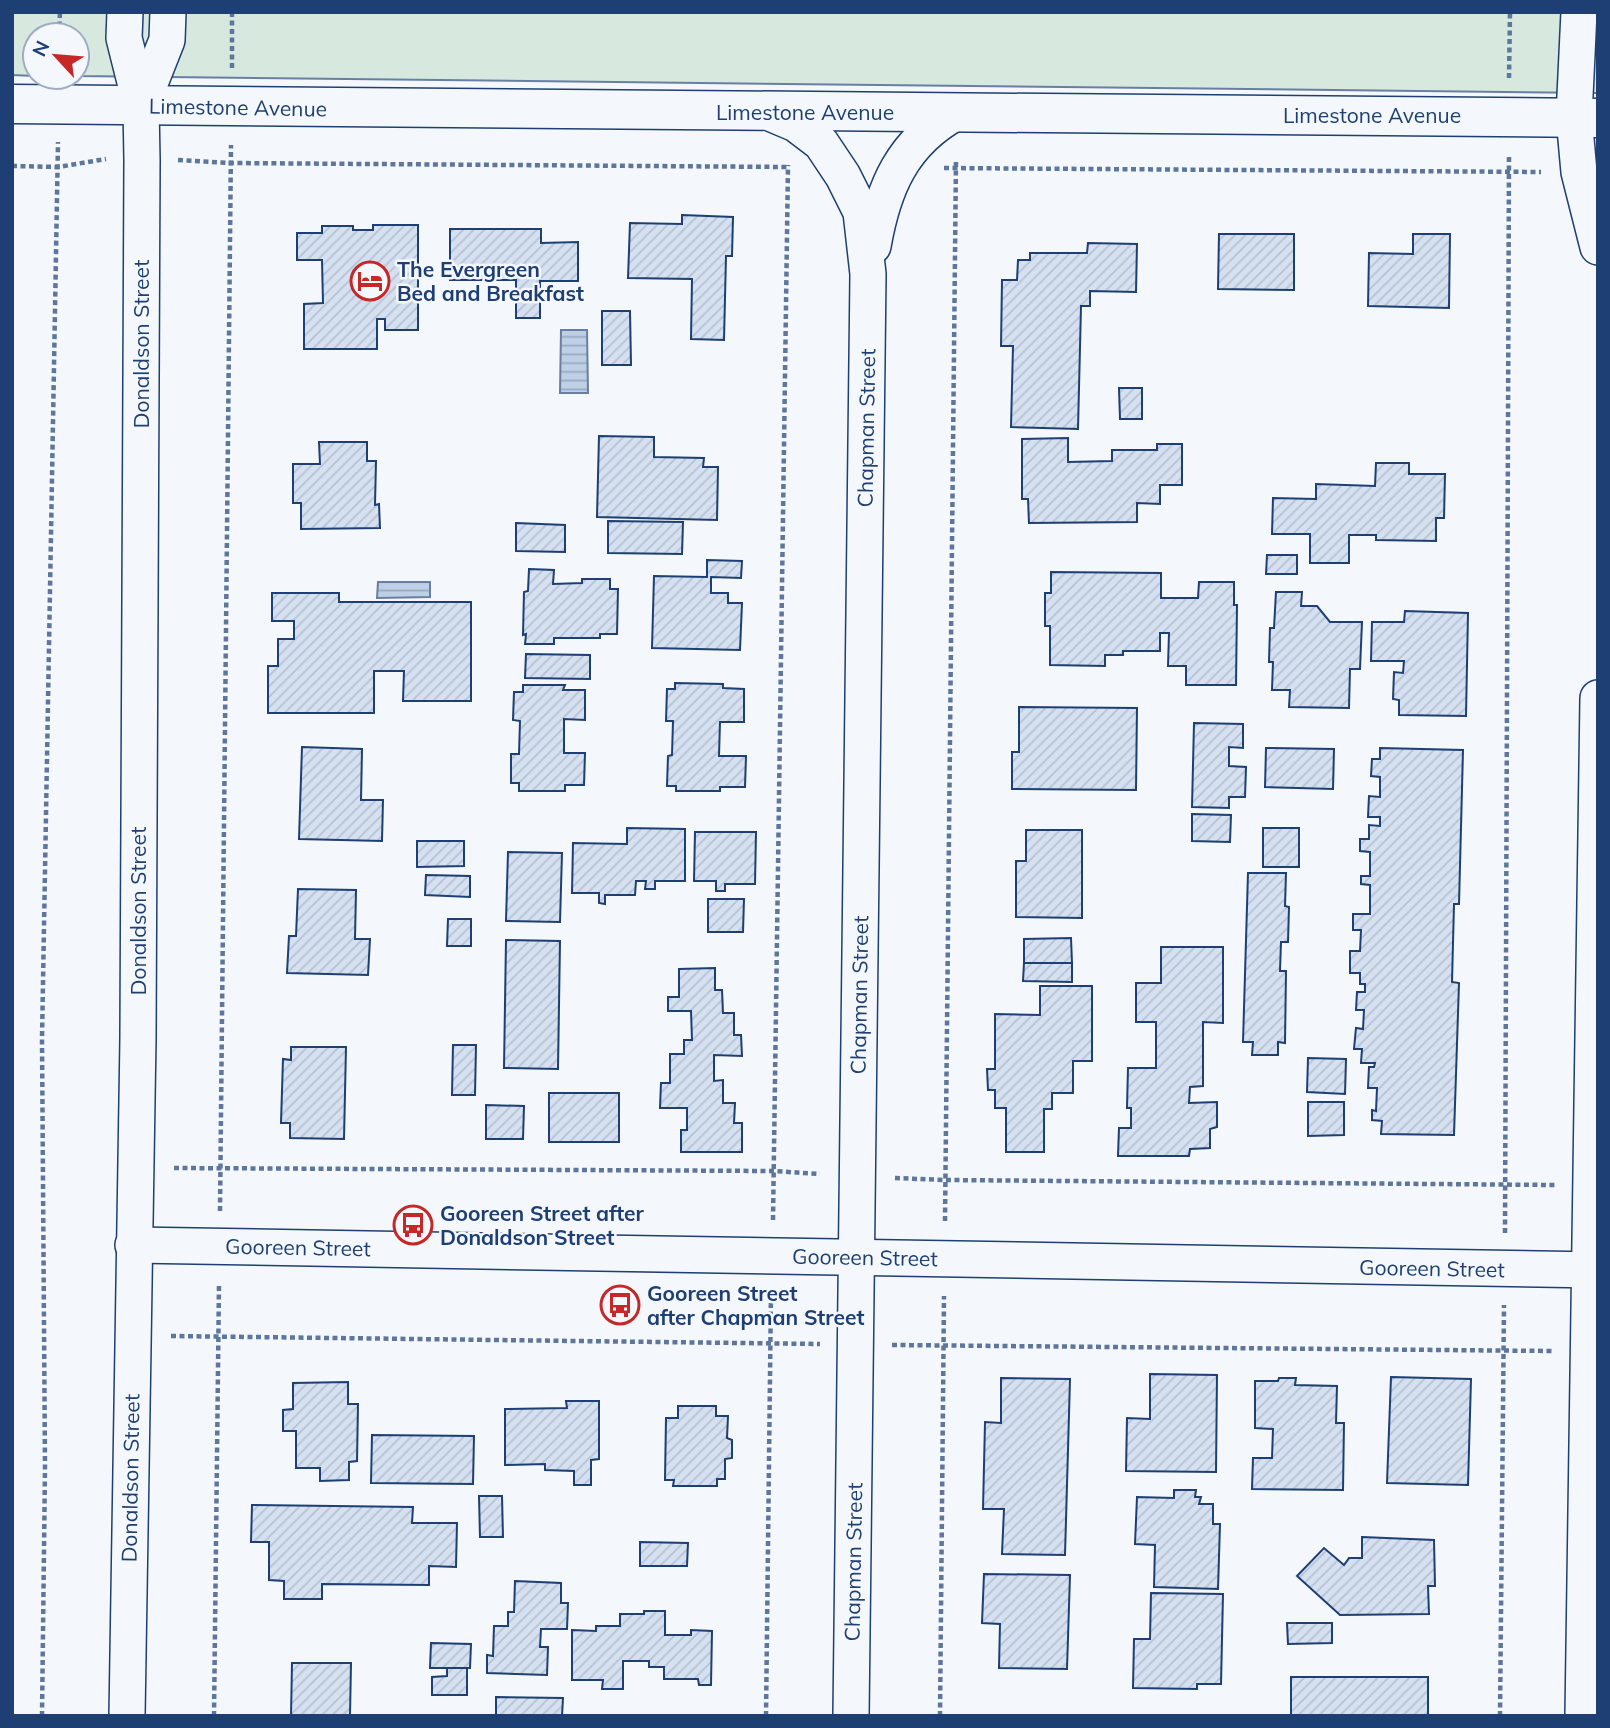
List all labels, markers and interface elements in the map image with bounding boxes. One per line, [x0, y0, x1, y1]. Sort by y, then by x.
north arrow [21, 21, 91, 91]
text: N [27, 37, 55, 60]
street label: Limestone Avenue [149, 92, 327, 122]
street label: Limestone Avenue [716, 99, 894, 125]
street label: Limestone Avenue [1283, 102, 1461, 128]
place label: The Evergreen Bed and Breakfast [397, 256, 584, 306]
street label: Donaldson Street [128, 260, 154, 428]
hotel icon: The Evergreen Bed and Breakfast [349, 260, 391, 302]
street label: Chapman Street [852, 348, 880, 508]
street label: Donaldson Street [125, 827, 151, 995]
street label: Chapman Street [845, 915, 873, 1075]
place label: Gooreen Street after Donaldson Street [440, 1200, 645, 1250]
bus stop icon: Gooreen Street after Donaldson Street [392, 1204, 434, 1246]
street label: Gooreen Street [225, 1233, 371, 1261]
street label: Gooreen Street [792, 1243, 938, 1271]
street label: Gooreen Street [1359, 1254, 1505, 1282]
place label: Gooreen Street after Chapman Street [647, 1280, 864, 1330]
bus stop icon: Gooreen Street after Chapman Street [599, 1284, 641, 1326]
street label: Donaldson Street [116, 1394, 144, 1562]
street label: Chapman Street [839, 1482, 867, 1642]

